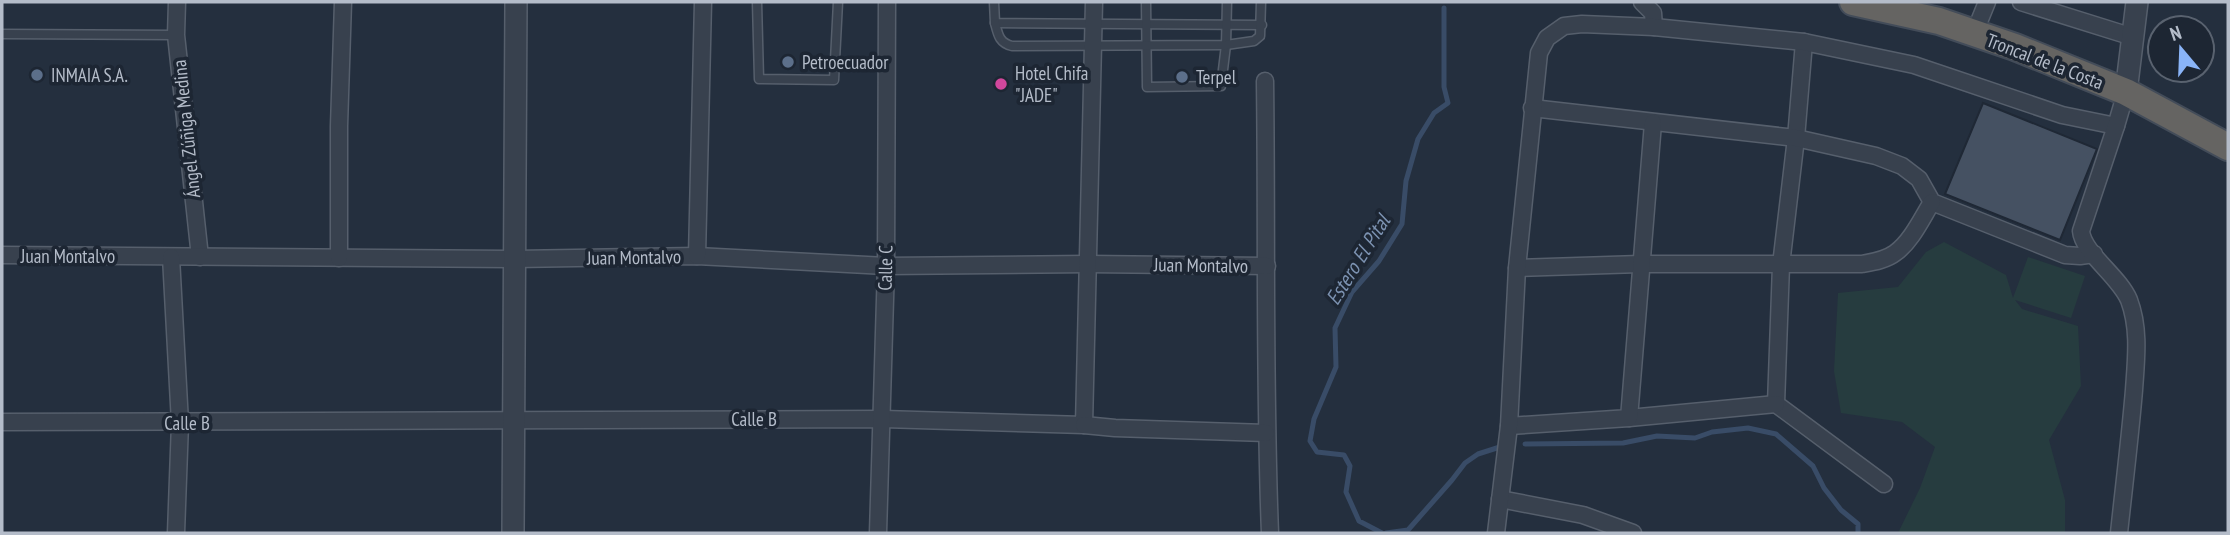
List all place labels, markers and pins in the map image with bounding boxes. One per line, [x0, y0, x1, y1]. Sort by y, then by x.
place label: Petroecuador [802, 50, 889, 74]
marker: Petroecuador [780, 54, 796, 70]
place label: Hotel Chifa "JADE" [1015, 61, 1088, 107]
place label: INMAIA S.A. [51, 63, 128, 87]
place label: Terpel [1196, 65, 1237, 89]
marker: INMAIA S.A. [29, 67, 45, 83]
marker: Terpel [1174, 69, 1190, 85]
marker: Hotel Chifa "JADE" [993, 76, 1009, 92]

